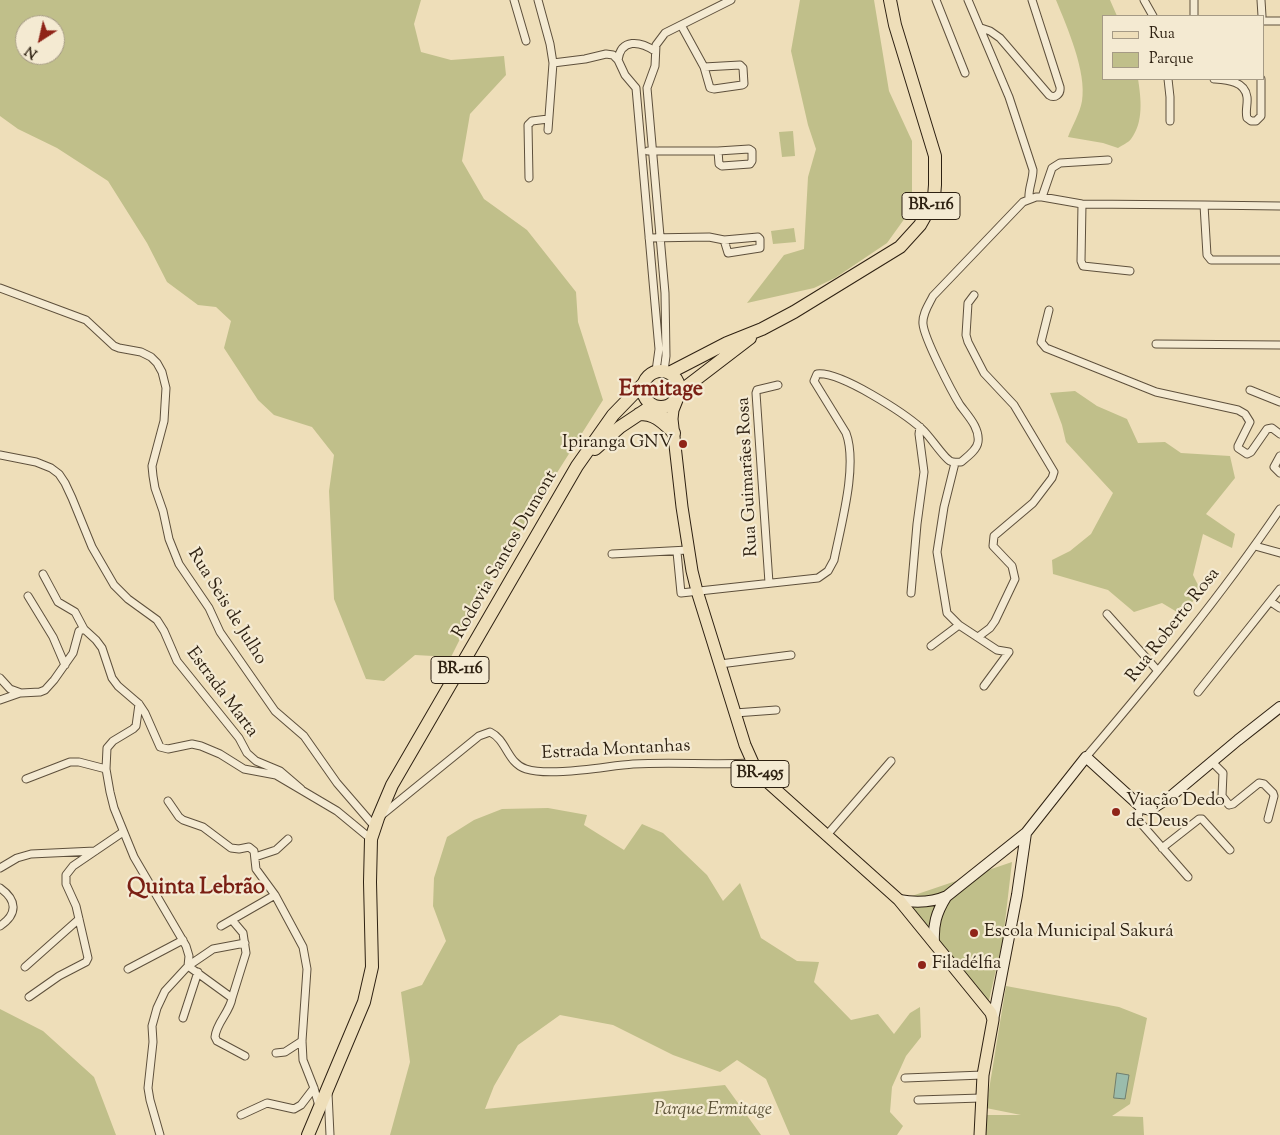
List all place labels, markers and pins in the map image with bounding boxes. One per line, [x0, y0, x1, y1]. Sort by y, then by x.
place label: Ipiranga GNV [562, 433, 673, 455]
marker: Ipiranga GNV [677, 438, 689, 450]
place label: Viação Dedo de Deus [1126, 791, 1225, 834]
marker: Viação Dedo de Deus [1110, 806, 1122, 818]
place label: Escola Municipal Sakurá [984, 922, 1174, 944]
marker: Escola Municipal Sakurá [968, 927, 980, 939]
place label: Filadélfia [932, 954, 1001, 976]
marker: Filadélfia [916, 959, 928, 971]

